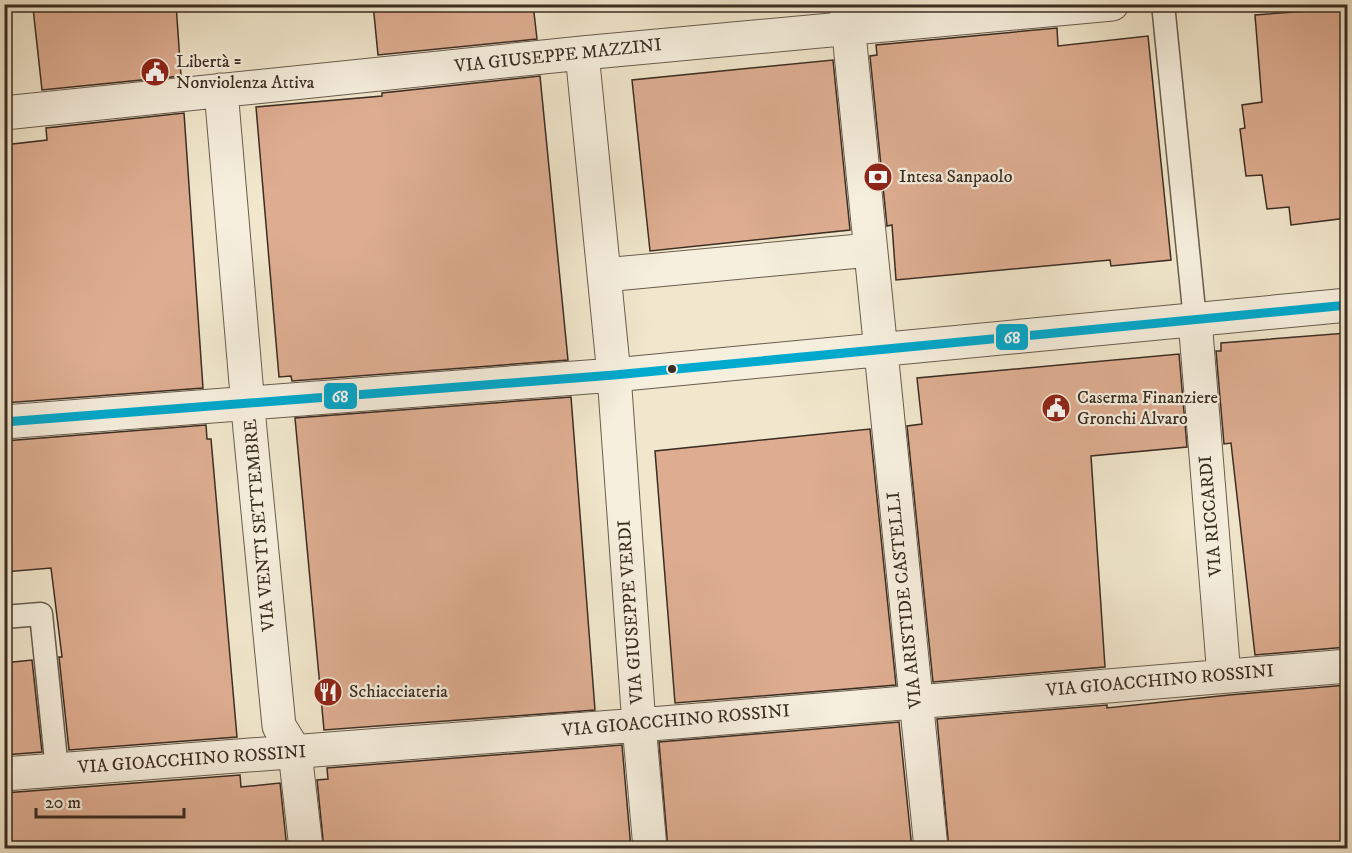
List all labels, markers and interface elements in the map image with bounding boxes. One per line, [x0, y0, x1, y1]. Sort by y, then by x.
street label: VIA GIUSEPPE MAZZINI [452, 34, 663, 78]
place label: Libertà = Nonviolenza Attiva [176, 51, 315, 94]
public building icon: Libertà = Nonviolenza Attiva [139, 56, 171, 88]
bank icon: Intesa Sanpaolo [862, 161, 894, 193]
place label: Intesa Sanpaolo [899, 166, 1013, 188]
line badge: 68 [995, 323, 1029, 351]
text: 68 [1004, 328, 1020, 348]
unlabelled marker [666, 363, 678, 375]
line badge: 68 [323, 382, 358, 410]
text: 68 [332, 387, 348, 407]
place label: Caserma Finanziere Gronchi Alvaro [1077, 387, 1218, 430]
public building icon: Caserma Finanziere Gronchi Alvaro [1040, 392, 1072, 424]
street label: VIA VENTI SETTEMBRE [240, 418, 280, 633]
street label: VIA RICCARDI [1195, 455, 1227, 578]
street label: VIA ARISTIDE CASTELLI [883, 490, 927, 711]
street label: VIA GIUSEPPE VERDI [614, 519, 648, 706]
street label: VIA GIOACCHINO ROSSINI [1044, 660, 1275, 702]
restaurant icon: Schiacciateria [312, 676, 344, 708]
place label: Schiacciateria [349, 681, 448, 703]
street label: VIA GIOACCHINO ROSSINI [560, 700, 791, 742]
street label: VIA GIOACCHINO ROSSINI [76, 741, 307, 779]
scale bar [36, 781, 184, 819]
text: 20 m [45, 792, 81, 814]

